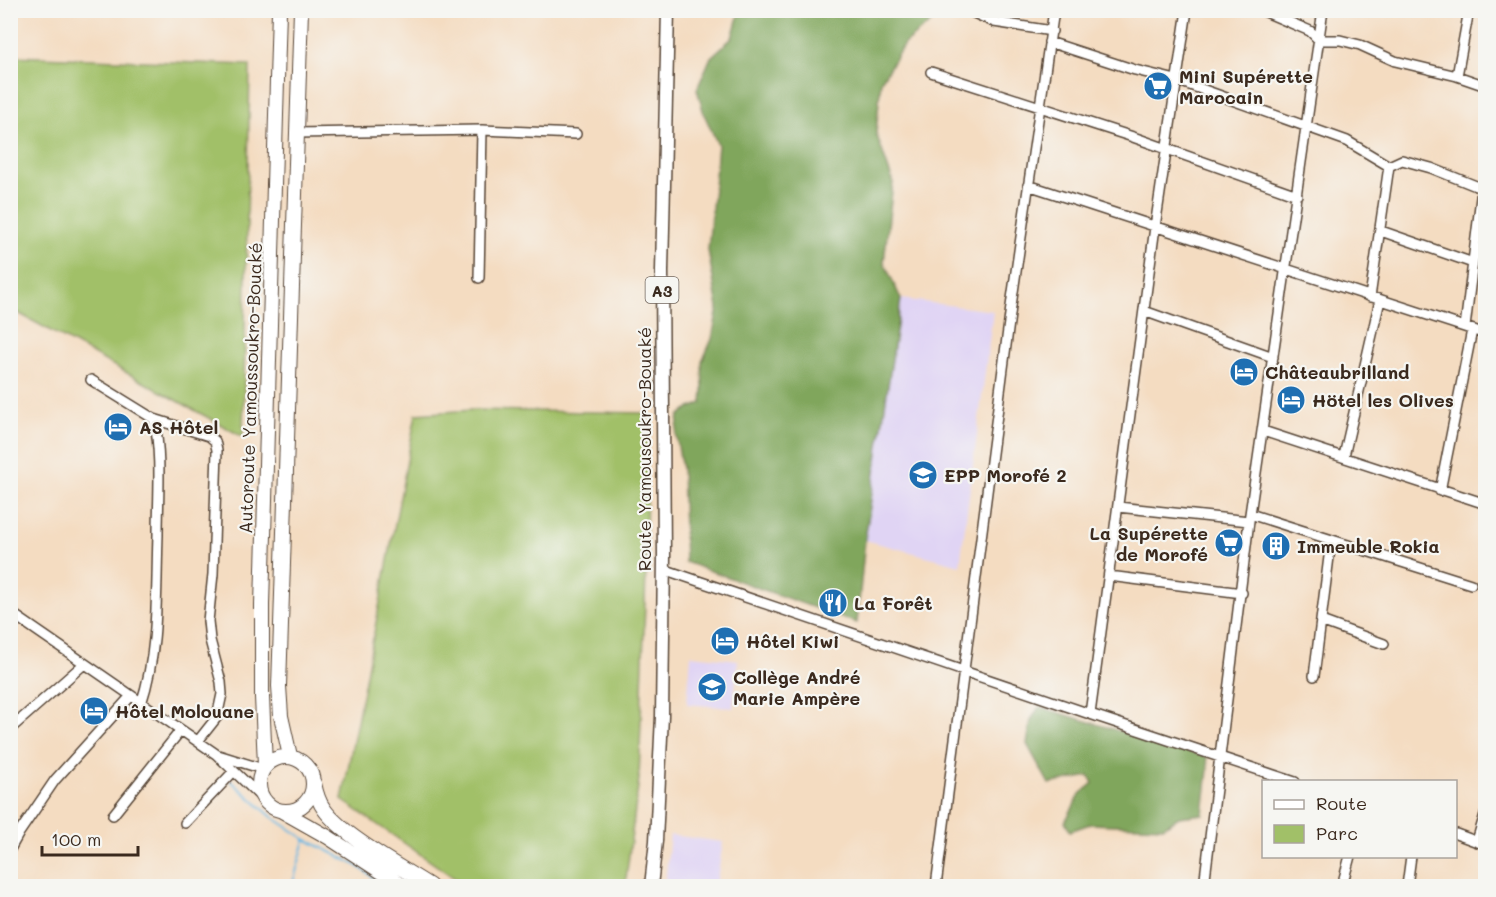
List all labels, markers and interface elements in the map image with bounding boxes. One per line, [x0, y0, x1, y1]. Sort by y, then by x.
place label: Mini Supérette Marocain [1179, 64, 1313, 109]
supermarket icon: Mini Supérette Marocain [1142, 70, 1174, 102]
street label: Autoroute Yamoussoukro-Bouaké [233, 242, 267, 534]
road number: A3 [646, 277, 678, 303]
street label: Route Yamousoukro-Bouaké [632, 327, 656, 571]
hotel icon: Châteaubrilland [1228, 356, 1260, 388]
place label: Châteaubrilland [1265, 360, 1409, 384]
hotel icon: Hötel les Olives [1275, 384, 1307, 416]
place label: Hötel les Olives [1312, 388, 1454, 412]
hotel icon: AS Hôtel [102, 411, 134, 443]
place label: AS Hôtel [139, 415, 218, 439]
school or university icon: EPP Morofé 2 [907, 459, 939, 491]
place label: EPP Morofé 2 [944, 463, 1067, 487]
place label: La Supérette de Morofé [1090, 521, 1208, 566]
supermarket icon: La Supérette de Morofé [1213, 527, 1245, 559]
building icon: Immeuble Rokia [1260, 530, 1292, 562]
place label: Immeuble Rokia [1297, 534, 1440, 558]
restaurant icon: La Forêt [817, 587, 849, 619]
place label: La Forêt [854, 591, 933, 615]
hotel icon: Hôtel Kiwi [709, 625, 741, 657]
place label: Hôtel Kiwi [746, 629, 839, 653]
place label: Collège André Marie Ampère [733, 665, 861, 710]
school or university icon: Collège André Marie Ampère [696, 671, 728, 703]
hotel icon: Hôtel Molouane [78, 695, 110, 727]
place label: Hôtel Molouane [115, 699, 254, 723]
legend [1262, 780, 1457, 858]
text: Route [1316, 791, 1367, 815]
scale bar [42, 819, 138, 857]
text: Parc [1316, 821, 1358, 845]
text: 100 m [51, 827, 101, 851]

